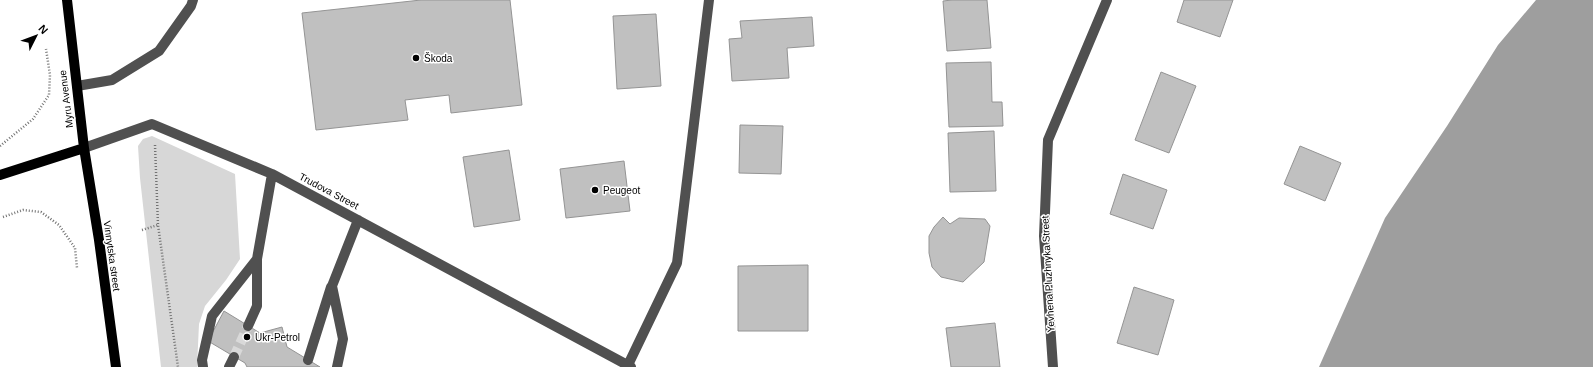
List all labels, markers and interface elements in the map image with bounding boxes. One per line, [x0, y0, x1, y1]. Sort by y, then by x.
north arrow [16, 16, 56, 56]
text: N [36, 22, 51, 36]
place label: Škoda [424, 52, 453, 64]
marker: Škoda [411, 53, 421, 63]
street label: Myru Avenue [57, 69, 75, 129]
street label: Trudova Street [297, 171, 361, 211]
marker: Peugeot [590, 185, 600, 195]
place label: Peugeot [603, 185, 640, 196]
street label: Yevhena Pluzhnyka Street [1039, 215, 1057, 333]
street label: Vinnytska street [102, 220, 122, 292]
marker: Ukr-Petrol [242, 332, 252, 342]
place label: Ukr-Petrol [255, 332, 300, 343]

